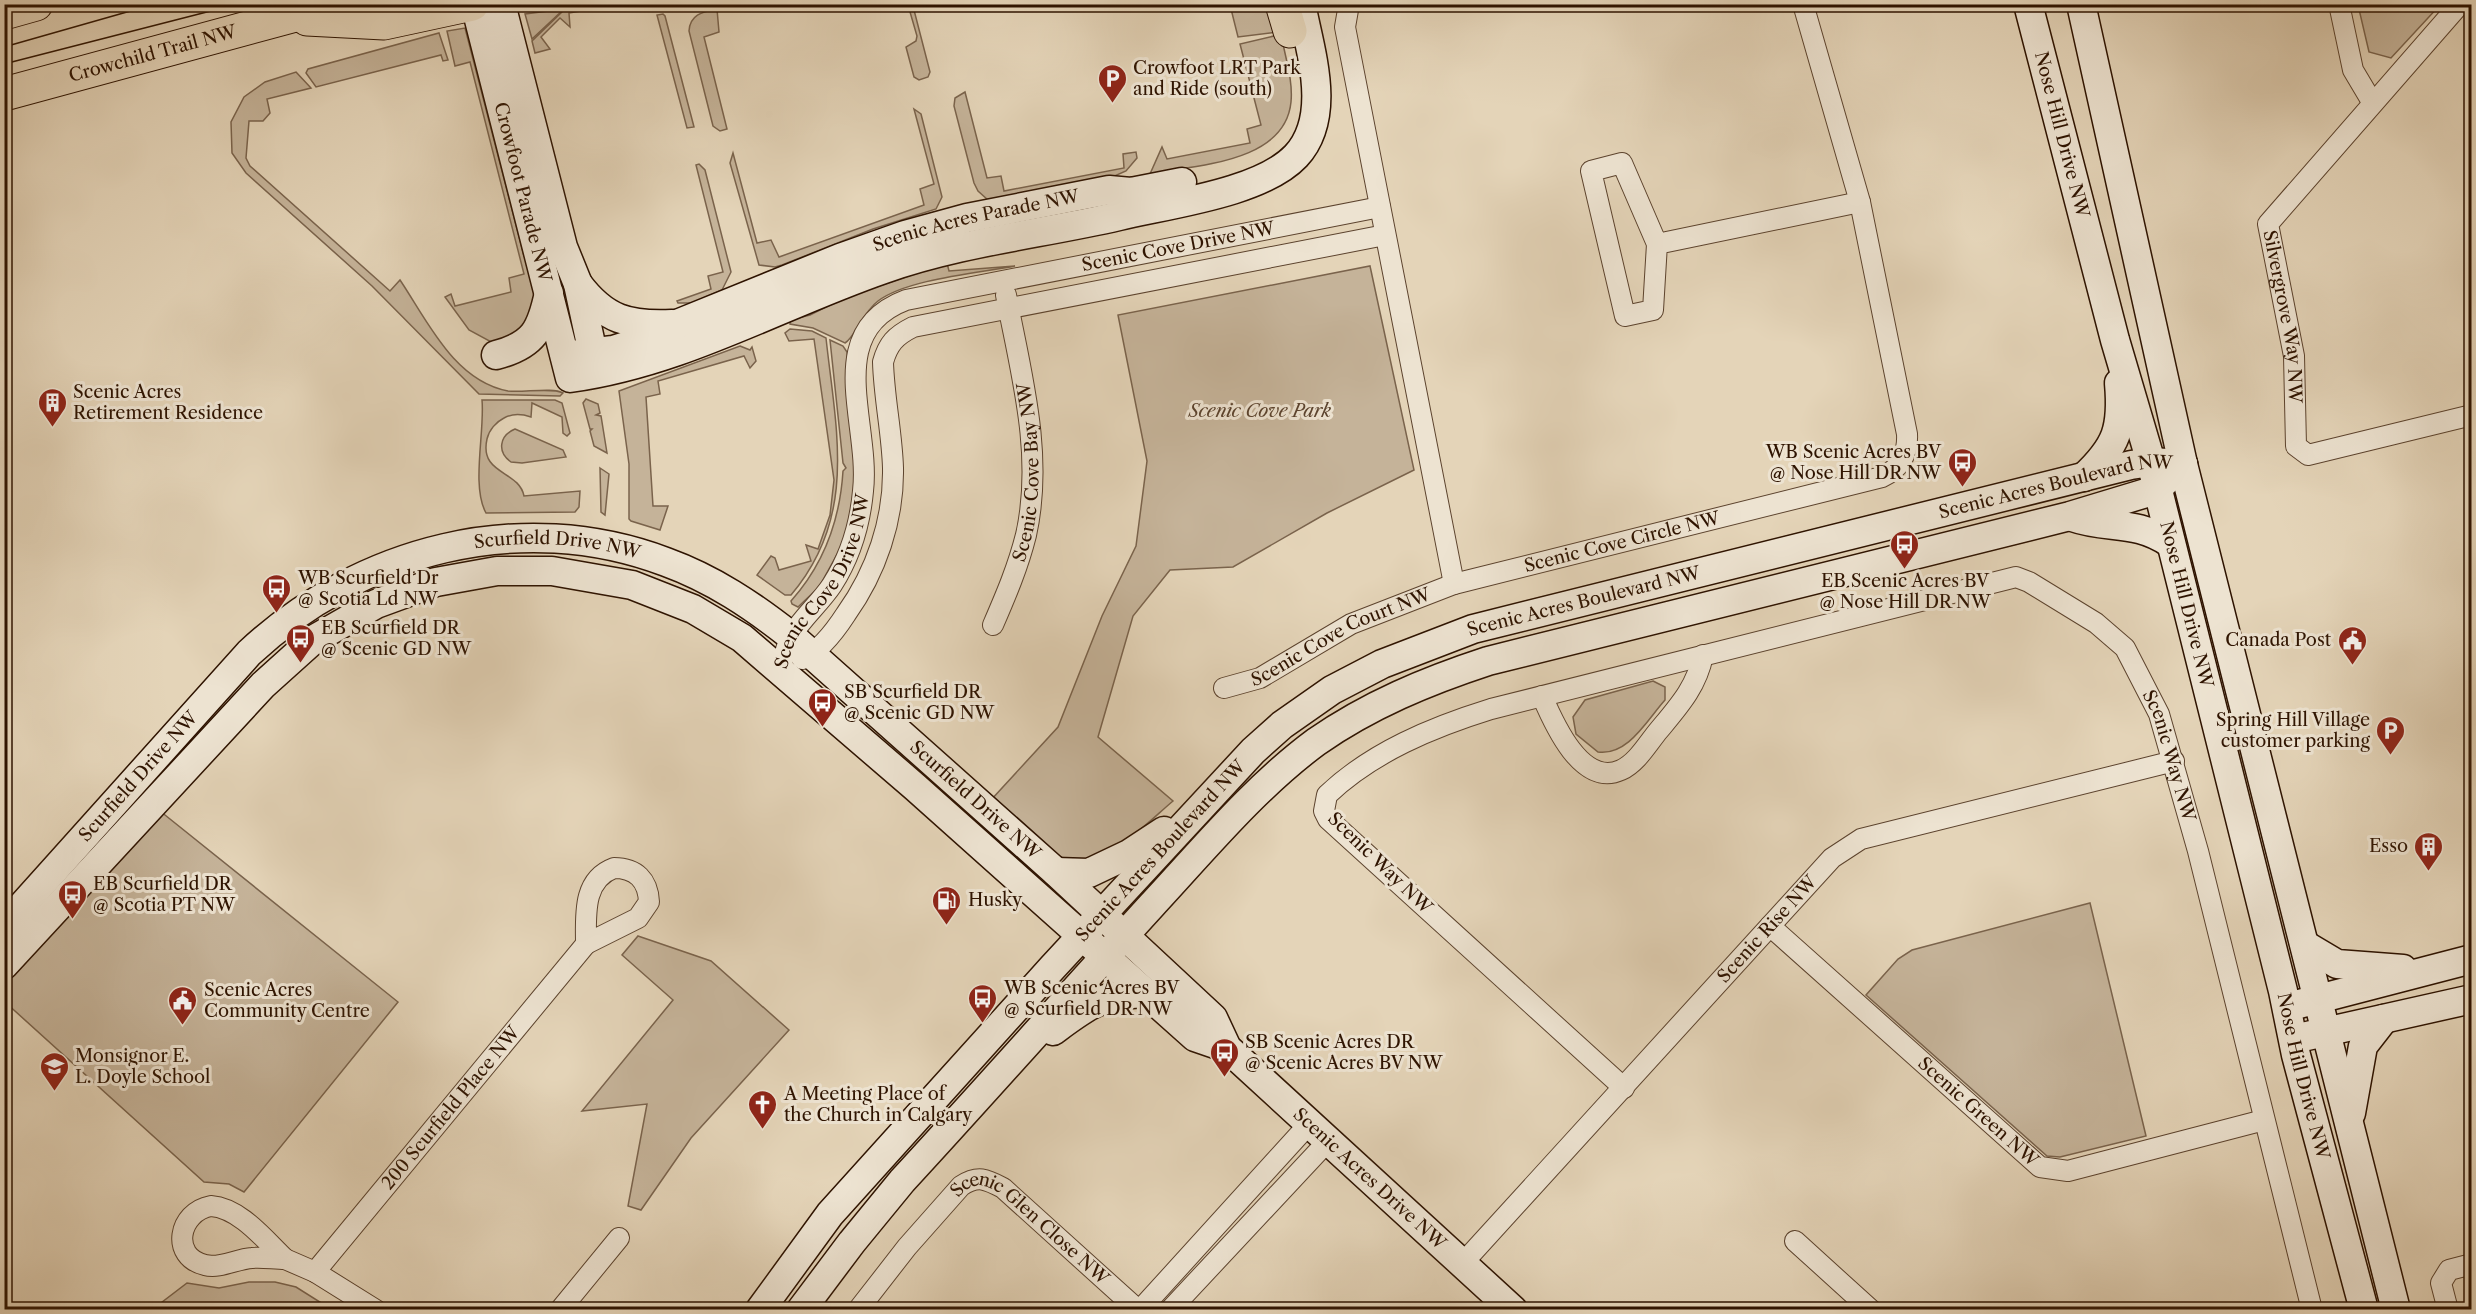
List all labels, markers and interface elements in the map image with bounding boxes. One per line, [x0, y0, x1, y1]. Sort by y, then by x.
street label: Crowchild Trail NW [66, 20, 240, 87]
street label: Nose Hill Drive NW [2030, 49, 2094, 221]
place label: Crowfoot LRT Park and Ride (south) [1133, 57, 1302, 100]
parking icon: Crowfoot LRT Park and Ride (south) [1096, 62, 1128, 104]
street label: Crowfoot Parade NW [489, 100, 556, 286]
street label: Scenic Acres Parade NW [870, 185, 1082, 257]
street label: Scenic Cove Drive NW [1080, 217, 1278, 276]
street label: Silvergrove Way NW [2258, 228, 2306, 405]
street label: Scenic Cove Bay NW [1008, 380, 1044, 564]
place label: Scenic Acres Retirement Residence [73, 381, 263, 424]
building icon: Scenic Acres Retirement Residence [36, 386, 68, 428]
park label: Scenic Cove Park [1188, 400, 1332, 422]
place label: WB Scenic Acres BV @ Nose Hill DR NW [1765, 441, 1942, 484]
bus stop icon: WB Scenic Acres BV @ Nose Hill DR NW [1946, 446, 1978, 488]
street label: Scenic Acres Boulevard NW [1937, 451, 2175, 523]
street label: Scenic Cove Drive NW [770, 491, 874, 671]
street label: Scenic Cove Circle NW [1522, 507, 1723, 577]
street label: Nose Hill Drive NW [2155, 519, 2218, 691]
street label: Scurfield Drive NW [472, 527, 644, 564]
bus stop icon: EB Scenic Acres BV @ Nose Hill DR NW [1889, 528, 1921, 570]
street label: Scenic Acres Boulevard NW [1464, 561, 1704, 641]
place label: WB Scurfield Dr @ Scotia Ld NW [297, 567, 439, 610]
place label: EB Scenic Acres BV @ Nose Hill DR NW [1819, 570, 1992, 613]
bus stop icon: WB Scurfield Dr @ Scotia Ld NW [261, 572, 293, 614]
street label: Scenic Cove Court NW [1248, 583, 1435, 691]
place label: EB Scurfield DR @ Scenic GD NW [321, 617, 473, 660]
bus stop icon: EB Scurfield DR @ Scenic GD NW [284, 622, 316, 664]
public building icon: Canada Post [2336, 624, 2368, 666]
place label: Canada Post [2225, 629, 2332, 651]
place label: SB Scurfield DR @ Scenic GD NW [844, 681, 996, 724]
bus stop icon: SB Scurfield DR @ Scenic GD NW [807, 686, 839, 728]
street label: Scenic Way NW [2137, 686, 2200, 825]
street label: Scurfield Drive NW [74, 706, 203, 846]
place label: Spring Hill Village customer parking [2216, 709, 2370, 752]
parking icon: Spring Hill Village customer parking [2375, 714, 2407, 756]
street label: Scurfield Drive NW [905, 736, 1046, 865]
street label: Scenic Acres Boulevard NW [1071, 754, 1251, 946]
street label: Scenic Way NW [1323, 808, 1438, 919]
building icon: Esso [2413, 830, 2445, 872]
place label: Esso [2369, 835, 2408, 857]
street label: Scenic Rise NW [1713, 870, 1822, 987]
place label: EB Scurfield DR @ Scotia PT NW [93, 873, 236, 916]
bus stop icon: EB Scurfield DR @ Scotia PT NW [56, 878, 88, 920]
fuel station icon: Husky [931, 884, 963, 926]
place label: Husky [968, 889, 1023, 911]
place label: WB Scenic Acres BV @ Scurfield DR NW [1003, 977, 1180, 1020]
place label: Scenic Acres Community Centre [204, 979, 370, 1022]
bus stop icon: WB Scenic Acres BV @ Scurfield DR NW [967, 982, 999, 1024]
public building icon: Scenic Acres Community Centre [167, 984, 199, 1026]
street label: Nose Hill Drive NW [2273, 991, 2335, 1163]
street label: 200 Scurfield Place NW [377, 1021, 525, 1194]
place label: SB Scenic Acres DR @ Scenic Acres BV NW [1245, 1031, 1444, 1074]
bus stop icon: SB Scenic Acres DR @ Scenic Acres BV NW [1208, 1036, 1240, 1078]
place label: Monsignor E. L. Doyle School [75, 1045, 210, 1088]
school or university icon: Monsignor E. L. Doyle School [38, 1050, 70, 1092]
street label: Scenic Green NW [1913, 1052, 2044, 1172]
place label: A Meeting Place of the Church in Calgary [783, 1083, 973, 1126]
church icon: A Meeting Place of the Church in Calgary [747, 1088, 779, 1130]
street label: Scenic Acres Drive NW [1289, 1103, 1452, 1255]
street label: Scenic Glen Close NW [946, 1168, 1114, 1290]

